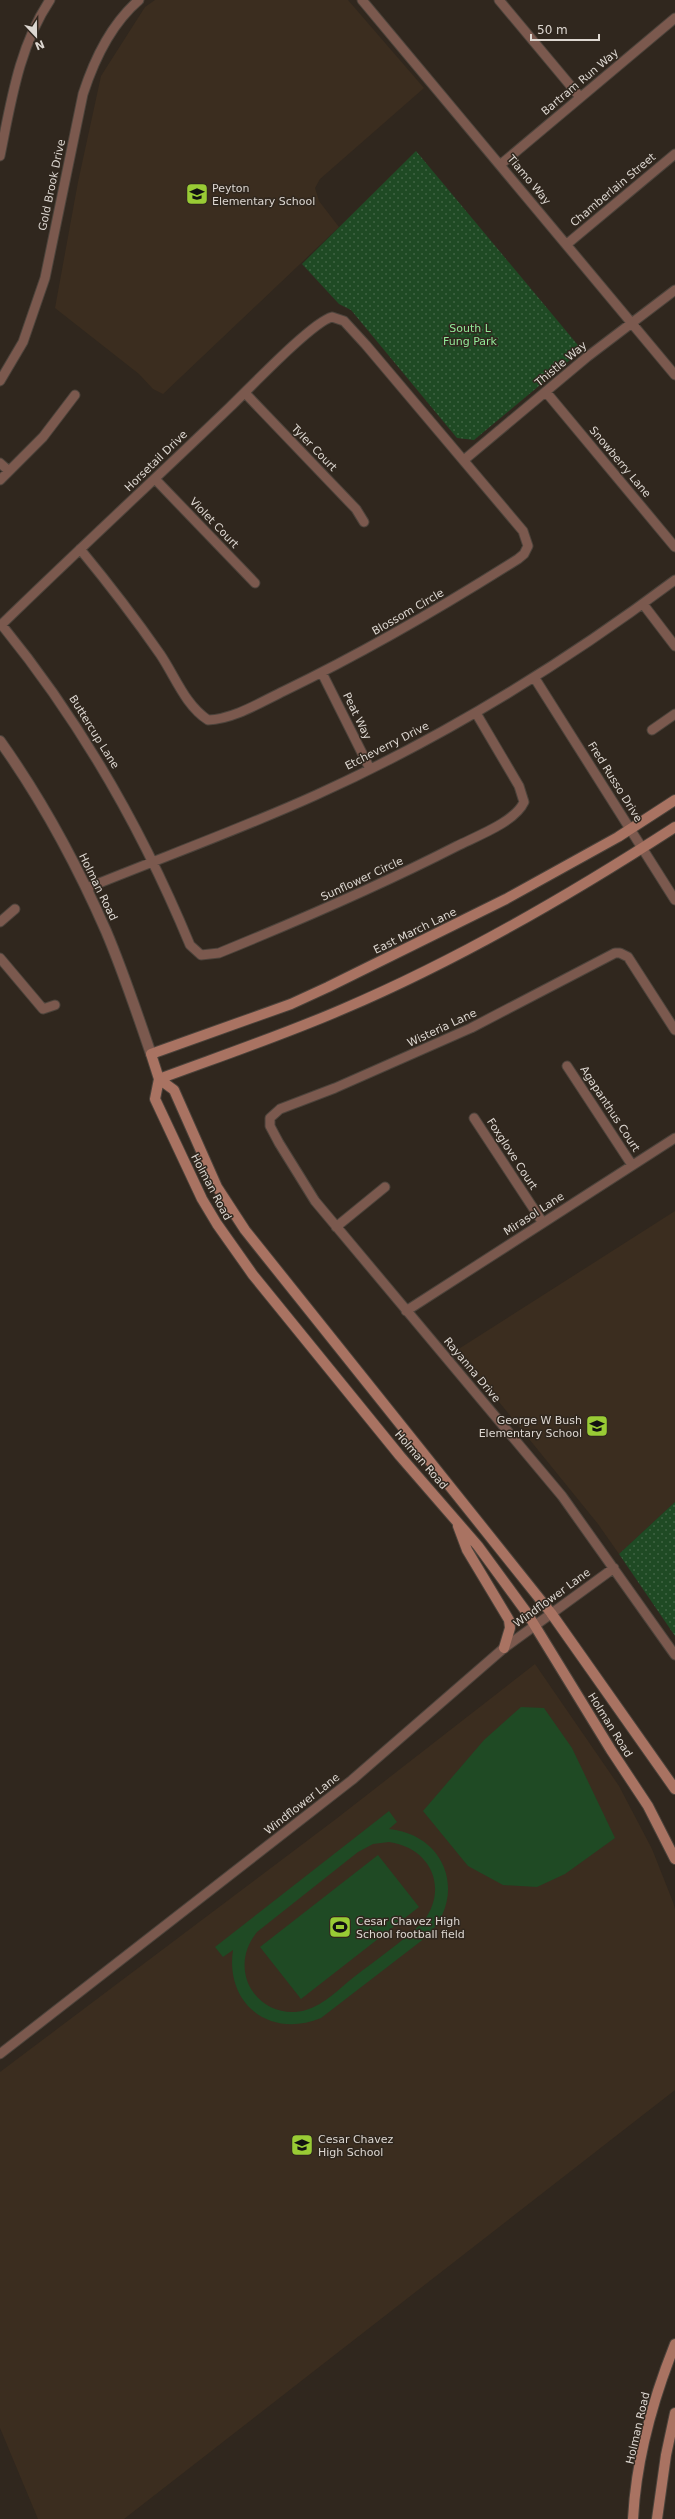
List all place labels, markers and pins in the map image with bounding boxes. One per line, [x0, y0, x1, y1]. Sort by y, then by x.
school or university icon: Peyton Elementary School [184, 181, 210, 207]
place label: Peyton Elementary School [212, 182, 315, 208]
school or university icon: George W Bush Elementary School [584, 1413, 610, 1439]
place label: George W Bush Elementary School [479, 1414, 582, 1440]
sports icon: Cesar Chavez High School football field [327, 1914, 353, 1940]
place label: Cesar Chavez High School football field [356, 1915, 465, 1941]
school or university icon: Cesar Chavez High School [289, 2132, 315, 2158]
place label: Cesar Chavez High School [318, 2133, 394, 2159]

